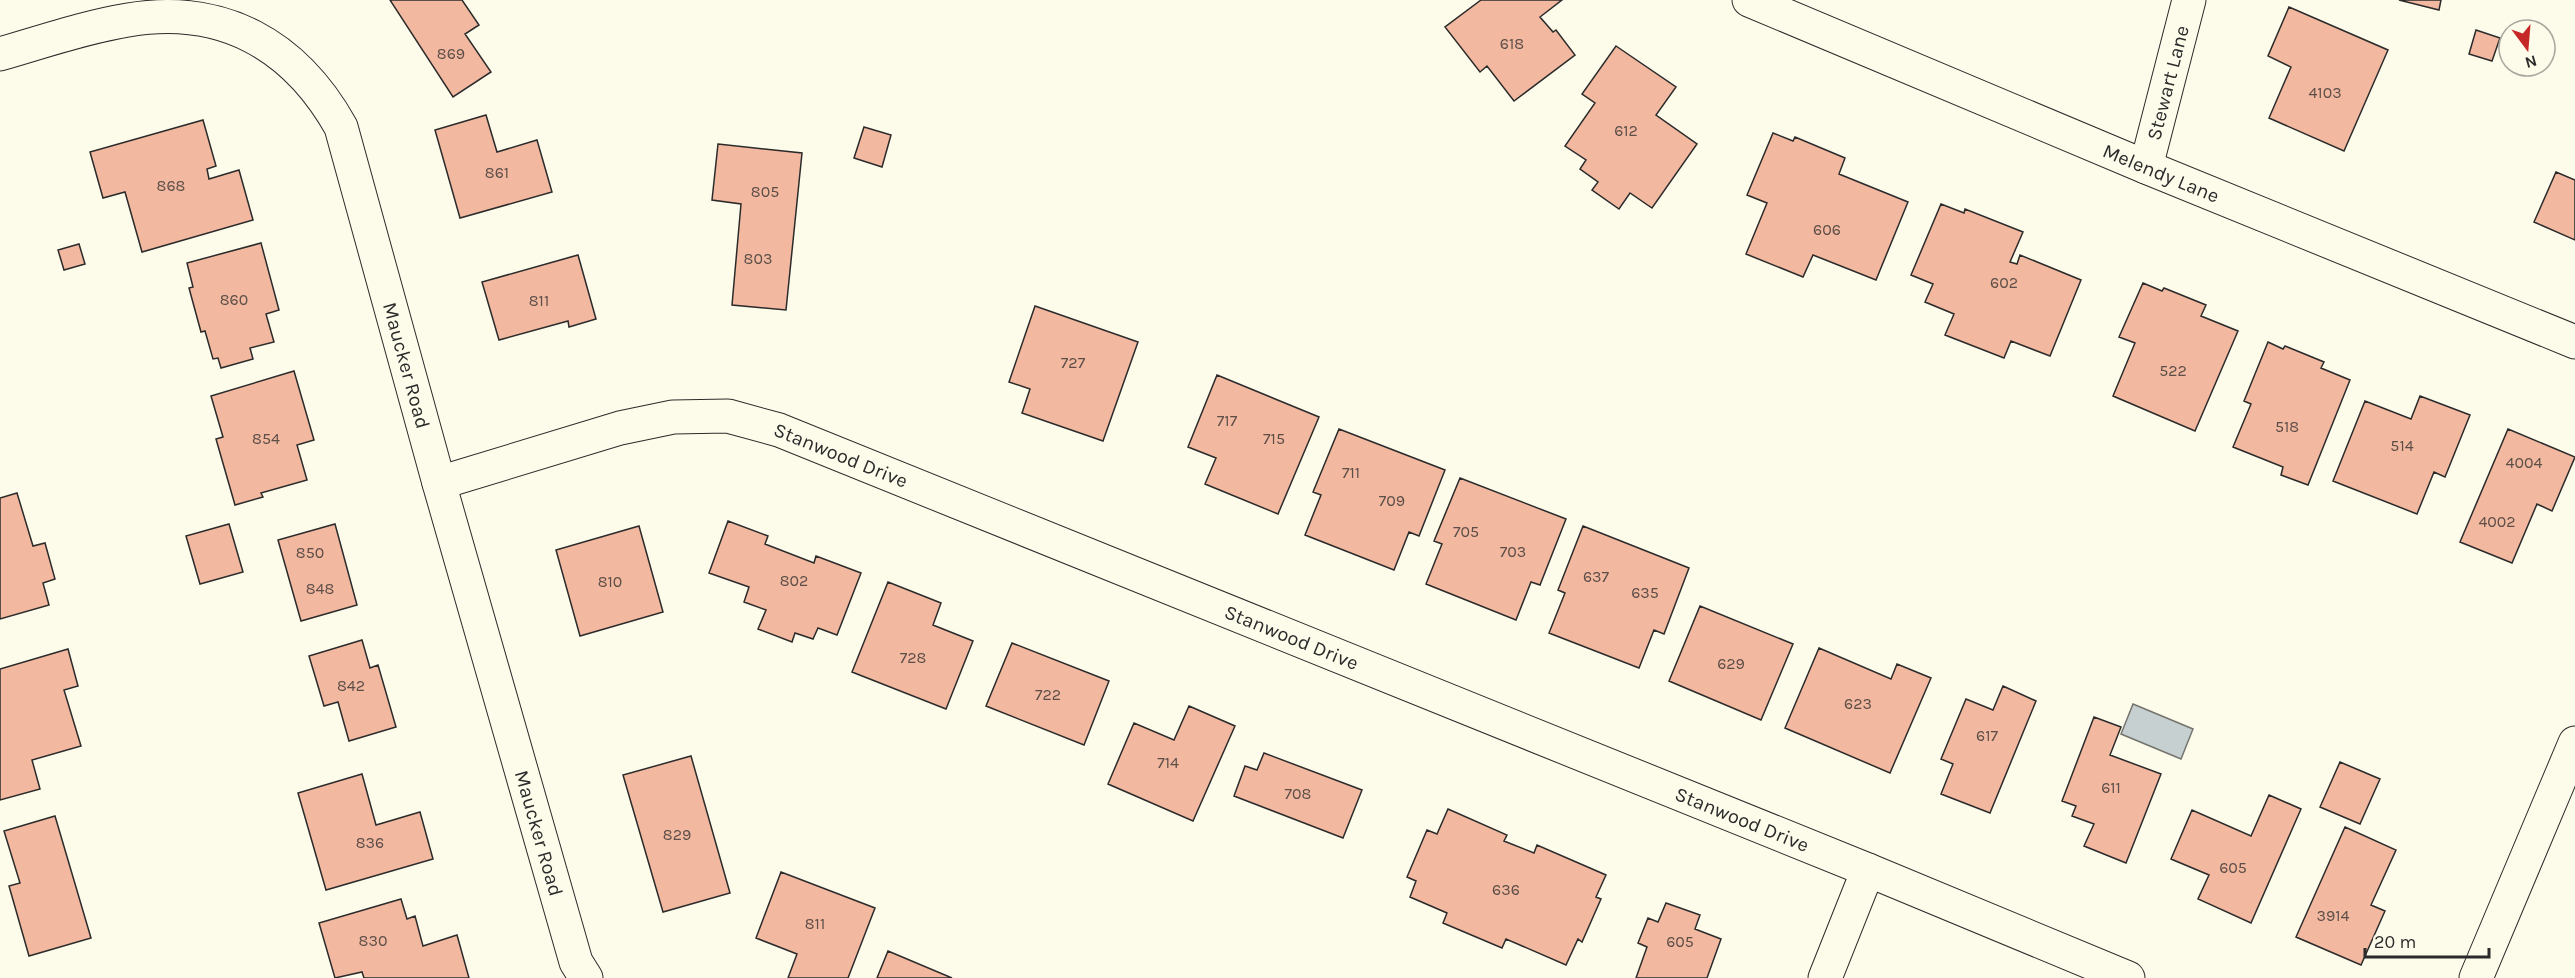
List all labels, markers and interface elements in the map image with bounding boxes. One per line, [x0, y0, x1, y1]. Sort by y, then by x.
north arrow [2497, 18, 2557, 78]
street label: Stewart Lane [2142, 23, 2194, 143]
house number: 618 [1500, 34, 1524, 53]
house number: 869 [437, 44, 465, 63]
text: N [2523, 51, 2539, 73]
house number: 4103 [2308, 83, 2342, 102]
house number: 612 [1614, 121, 1638, 140]
street label: Melendy Lane [2099, 139, 2223, 207]
house number: 861 [485, 163, 509, 182]
house number: 868 [157, 176, 185, 195]
house number: 805 [751, 182, 779, 201]
house number: 606 [1813, 220, 1841, 239]
house number: 803 [744, 249, 772, 268]
house number: 602 [1990, 273, 2018, 292]
house number: 860 [220, 290, 248, 309]
house number: 811 [529, 291, 549, 310]
street label: Maucker Road [378, 300, 435, 431]
house number: 727 [1061, 353, 1086, 372]
house number: 522 [2159, 361, 2187, 380]
house number: 717 [1217, 411, 1238, 430]
house number: 518 [2275, 417, 2299, 436]
street label: Stanwood Drive [771, 418, 911, 492]
house number: 854 [252, 429, 280, 448]
house number: 715 [1263, 429, 1285, 448]
house number: 514 [2390, 436, 2414, 455]
house number: 4004 [2506, 453, 2542, 472]
house number: 711 [1342, 463, 1360, 482]
house number: 709 [1379, 491, 1405, 510]
house number: 4002 [2478, 512, 2516, 531]
house number: 705 [1453, 522, 1479, 541]
house number: 703 [1500, 542, 1526, 561]
house number: 850 [296, 543, 324, 562]
house number: 637 [1583, 567, 1610, 586]
house number: 802 [780, 571, 808, 590]
house number: 810 [598, 572, 622, 591]
house number: 848 [306, 579, 334, 598]
house number: 635 [1631, 583, 1659, 602]
street label: Stanwood Drive [1221, 600, 1362, 674]
house number: 728 [900, 648, 926, 667]
house number: 629 [1717, 654, 1745, 673]
house number: 842 [337, 676, 365, 695]
house number: 722 [1035, 685, 1061, 704]
house number: 623 [1844, 694, 1872, 713]
house number: 617 [1976, 726, 1998, 745]
house number: 714 [1157, 753, 1179, 772]
street label: Maucker Road [510, 767, 568, 899]
house number: 611 [2101, 778, 2121, 797]
street label: Stanwood Drive [1672, 782, 1813, 856]
house number: 708 [1285, 784, 1311, 803]
house number: 829 [663, 825, 691, 844]
house number: 836 [356, 833, 384, 852]
house number: 605 [2219, 858, 2247, 877]
house number: 636 [1492, 880, 1520, 899]
house number: 3914 [2317, 906, 2350, 925]
house number: 811 [805, 914, 825, 933]
scale bar [2365, 921, 2490, 959]
house number: 830 [359, 931, 387, 950]
text: 20 m [2374, 931, 2416, 953]
house number: 605 [1666, 932, 1694, 951]

